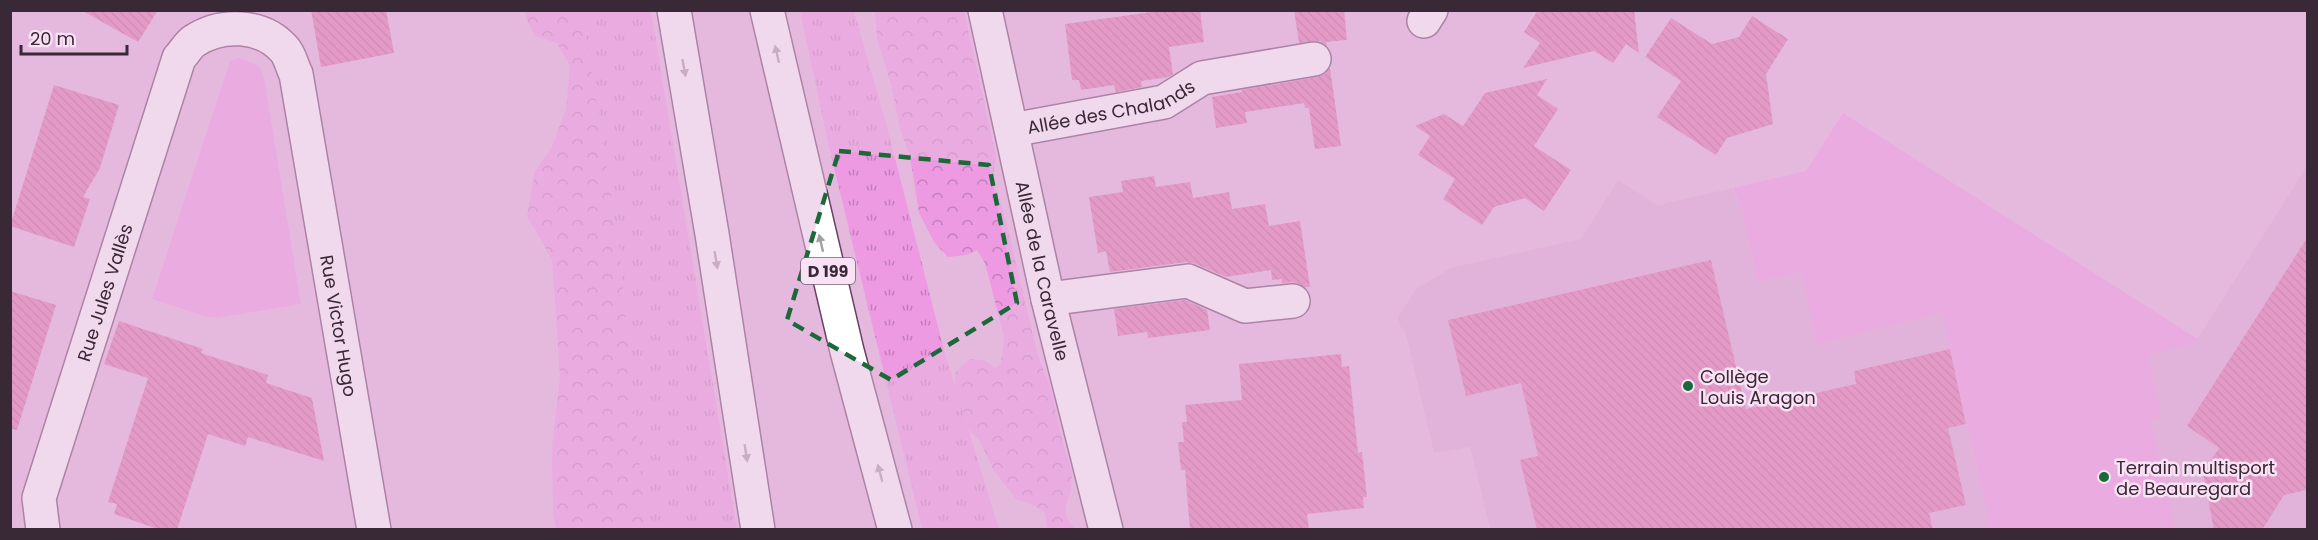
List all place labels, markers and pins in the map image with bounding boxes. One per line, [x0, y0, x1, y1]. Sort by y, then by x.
place label: Collège Louis Aragon [1700, 364, 1816, 410]
marker: Collège Louis Aragon [1681, 379, 1695, 393]
place label: Terrain multisport de Beauregard [2116, 455, 2275, 501]
marker: Terrain multisport de Beauregard [2097, 470, 2111, 484]

